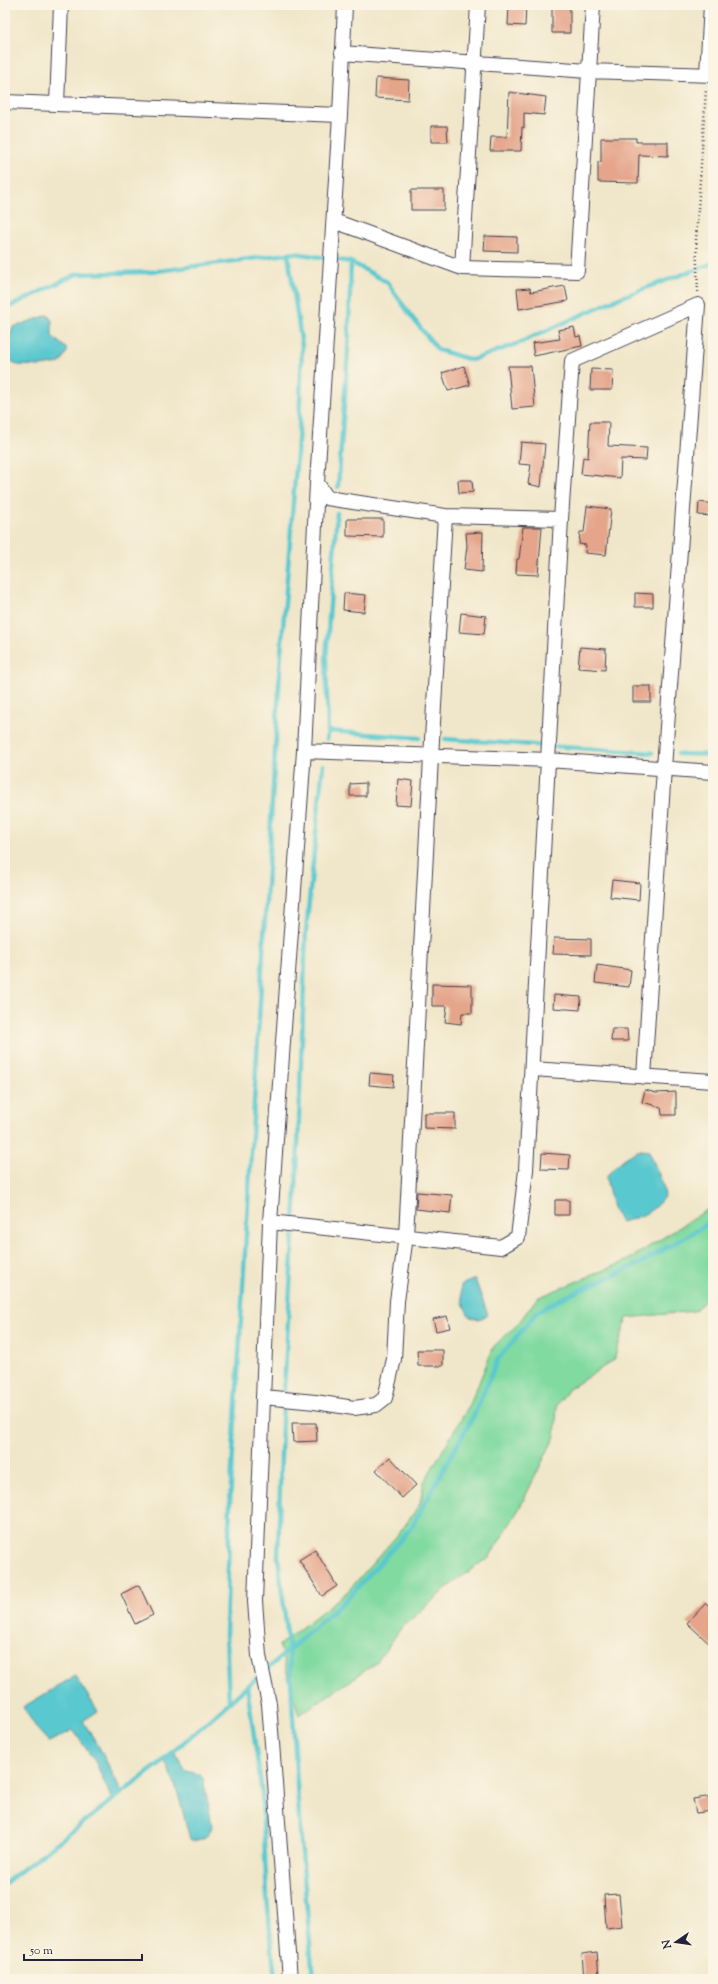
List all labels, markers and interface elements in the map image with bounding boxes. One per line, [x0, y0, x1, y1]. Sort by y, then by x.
north arrow [656, 1922, 696, 1962]
scale bar [24, 1936, 142, 1962]
text: N [658, 1938, 676, 1951]
text: 50 m [29, 1942, 53, 1960]

